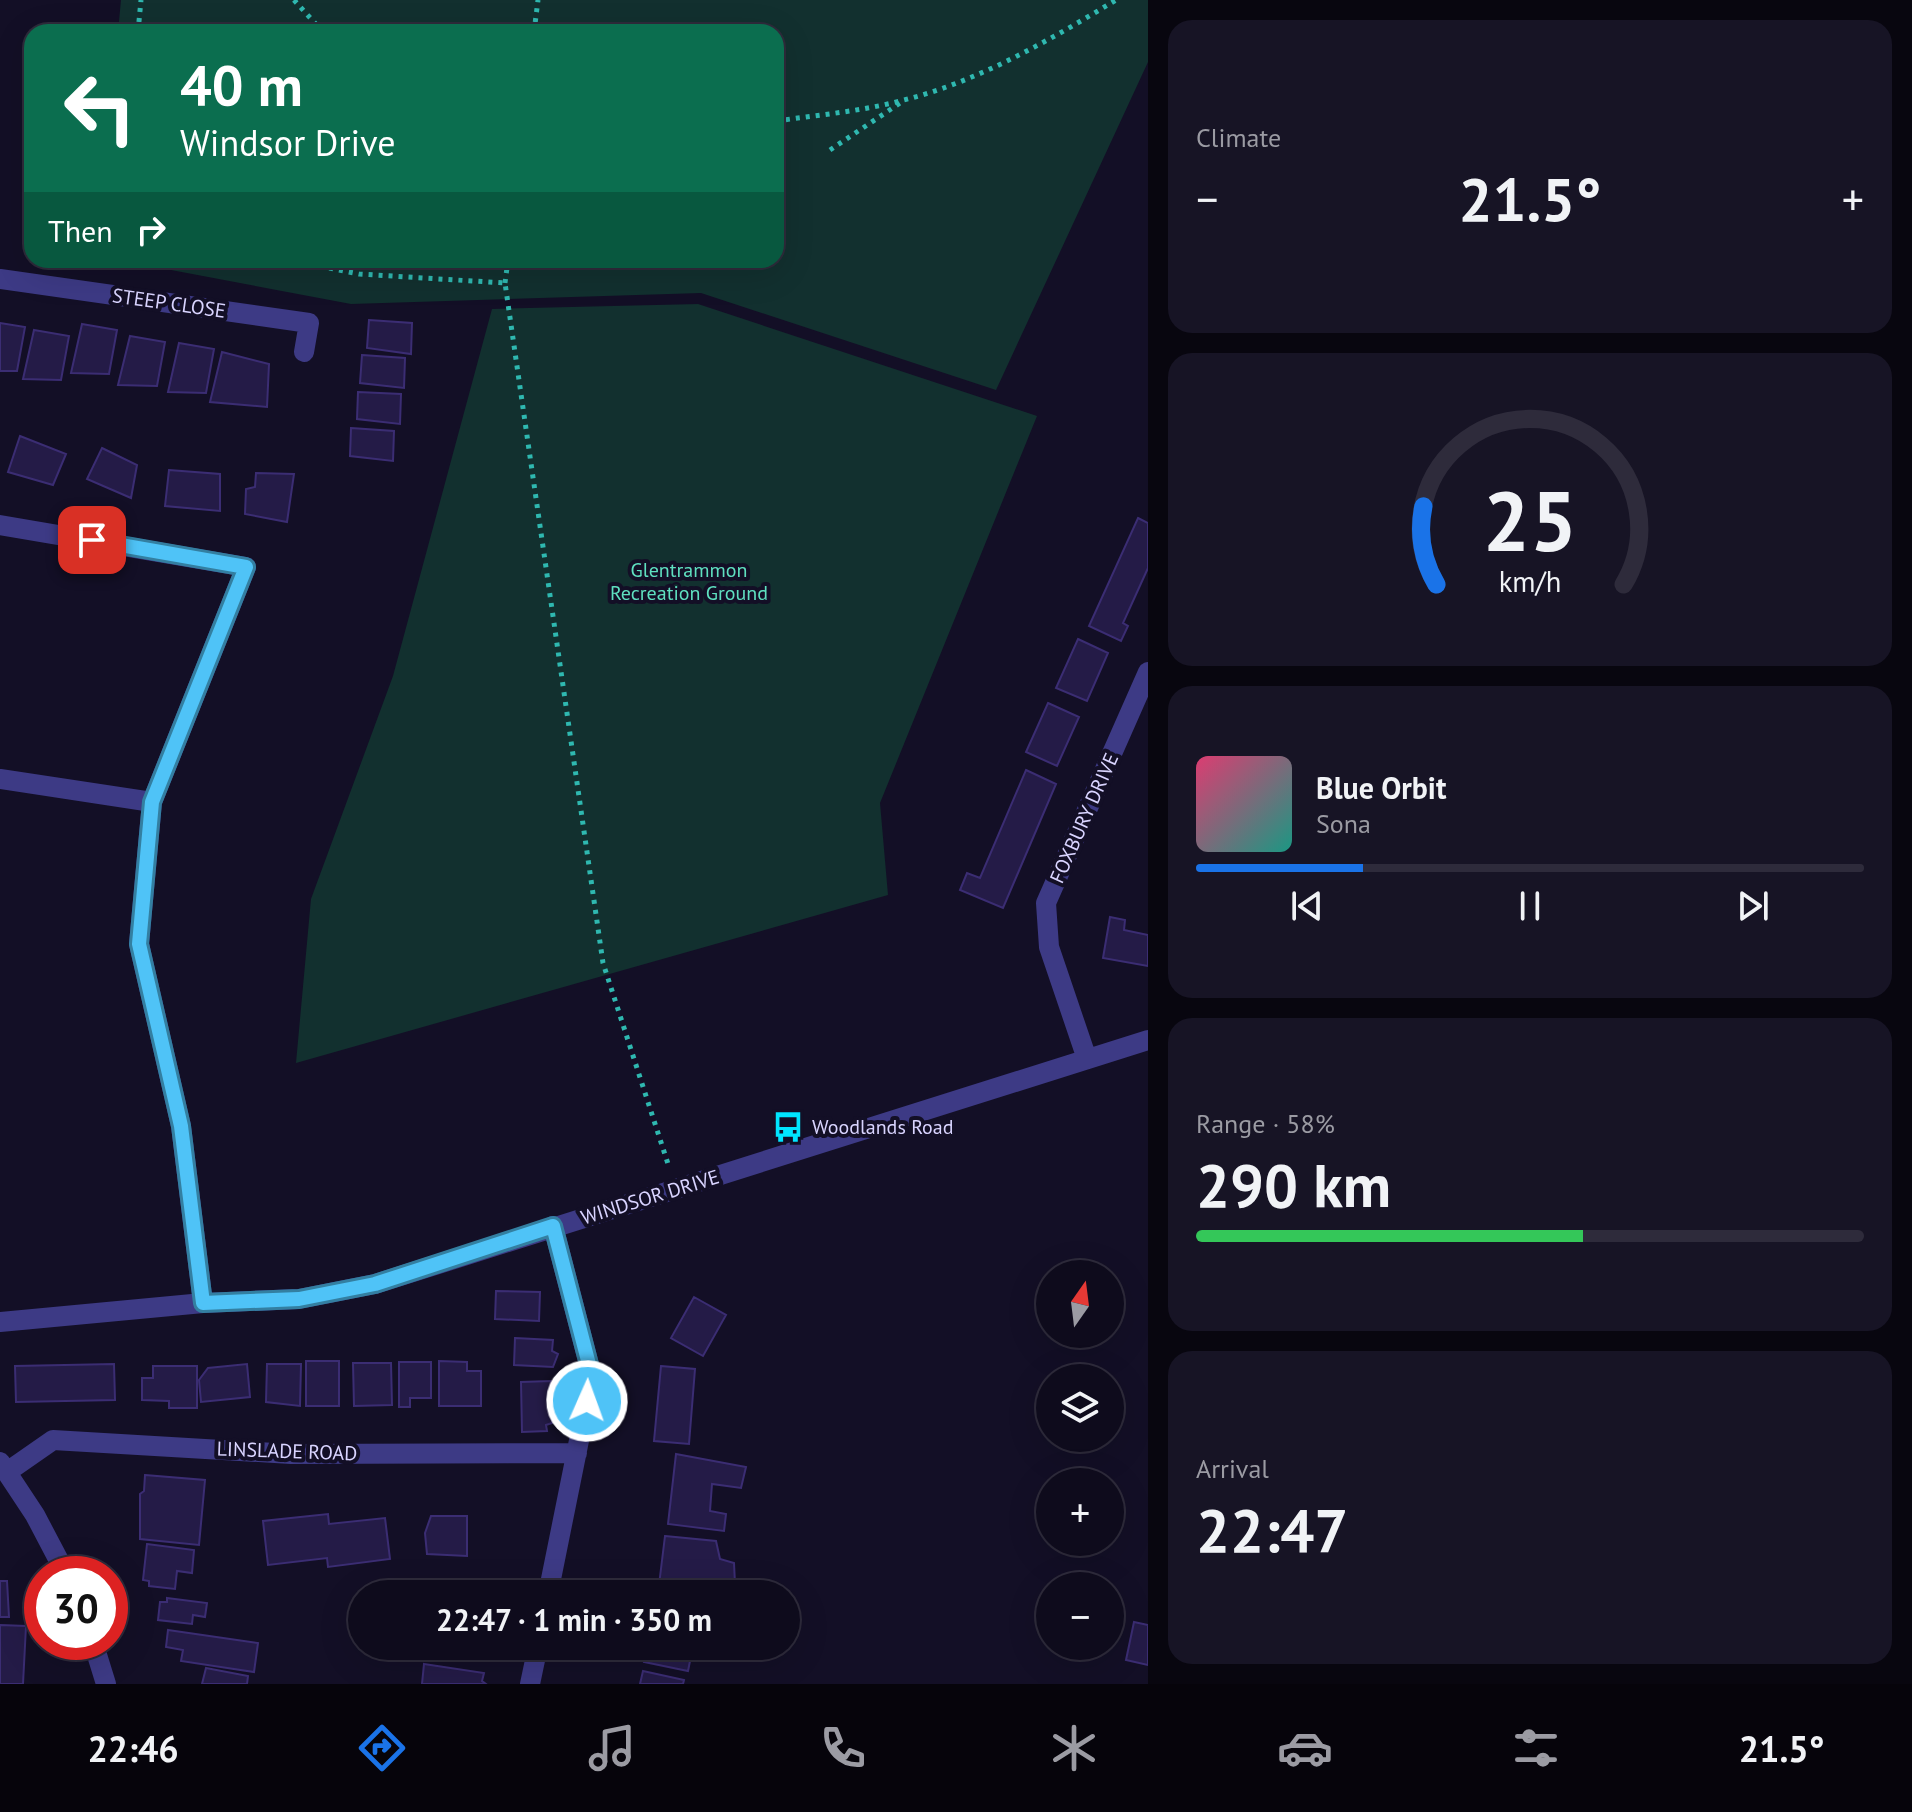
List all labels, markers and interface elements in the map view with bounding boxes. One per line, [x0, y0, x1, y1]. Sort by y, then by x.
text: 40 m [180, 49, 303, 121]
icon: left [48, 56, 152, 160]
text: Windsor Drive [180, 119, 396, 166]
text: Climate [1196, 121, 1281, 154]
text: 21.5° [1458, 160, 1602, 238]
text: − [1196, 170, 1218, 227]
text: + [1842, 170, 1864, 227]
icon: right [129, 208, 173, 252]
text: Then [48, 211, 113, 250]
street label: STEEP CLOSE [111, 282, 227, 324]
text: 25 [1483, 466, 1577, 574]
pin [58, 506, 126, 574]
icon: arrive [70, 518, 114, 562]
park label: Glentrammon Recreation Ground [610, 557, 768, 606]
text: km/h [1499, 563, 1561, 600]
street label: FOXBURY DRIVE [1044, 749, 1124, 887]
text: Blue Orbit [1316, 768, 1446, 807]
text: Sona [1316, 807, 1371, 840]
icon: previous [1285, 884, 1329, 928]
icon: pause [1508, 884, 1552, 928]
icon: next [1731, 884, 1775, 928]
text: Range · 58% [1196, 1107, 1335, 1140]
bus stop icon: Woodlands Road [771, 1110, 805, 1144]
place label: Woodlands Road [812, 1114, 953, 1140]
text: 290 km [1196, 1146, 1391, 1224]
street label: WINDSOR DRIVE [578, 1164, 722, 1230]
north arrow [1036, 1260, 1124, 1348]
map controls [1036, 1260, 1124, 1660]
position arrow [545, 1359, 629, 1443]
button: layers [1036, 1364, 1124, 1452]
street label: LINSLADE ROAD [216, 1436, 358, 1466]
text: Arrival [1196, 1452, 1269, 1485]
button: + [1036, 1468, 1124, 1556]
text: 22:47 [1196, 1491, 1348, 1569]
speed limit sign: 30 [24, 1556, 128, 1660]
button: − [1036, 1572, 1124, 1660]
text: 22:47 · 1 min · 350 m [436, 1600, 712, 1639]
icon: directions [354, 1720, 410, 1776]
icon: music [584, 1720, 640, 1776]
icon: phone [815, 1720, 871, 1776]
icon: climate [1046, 1720, 1102, 1776]
icon: car [1277, 1720, 1333, 1776]
icon: filters [1508, 1720, 1564, 1776]
text: 22:46 [87, 1725, 179, 1772]
text: 21.5° [1739, 1725, 1825, 1772]

